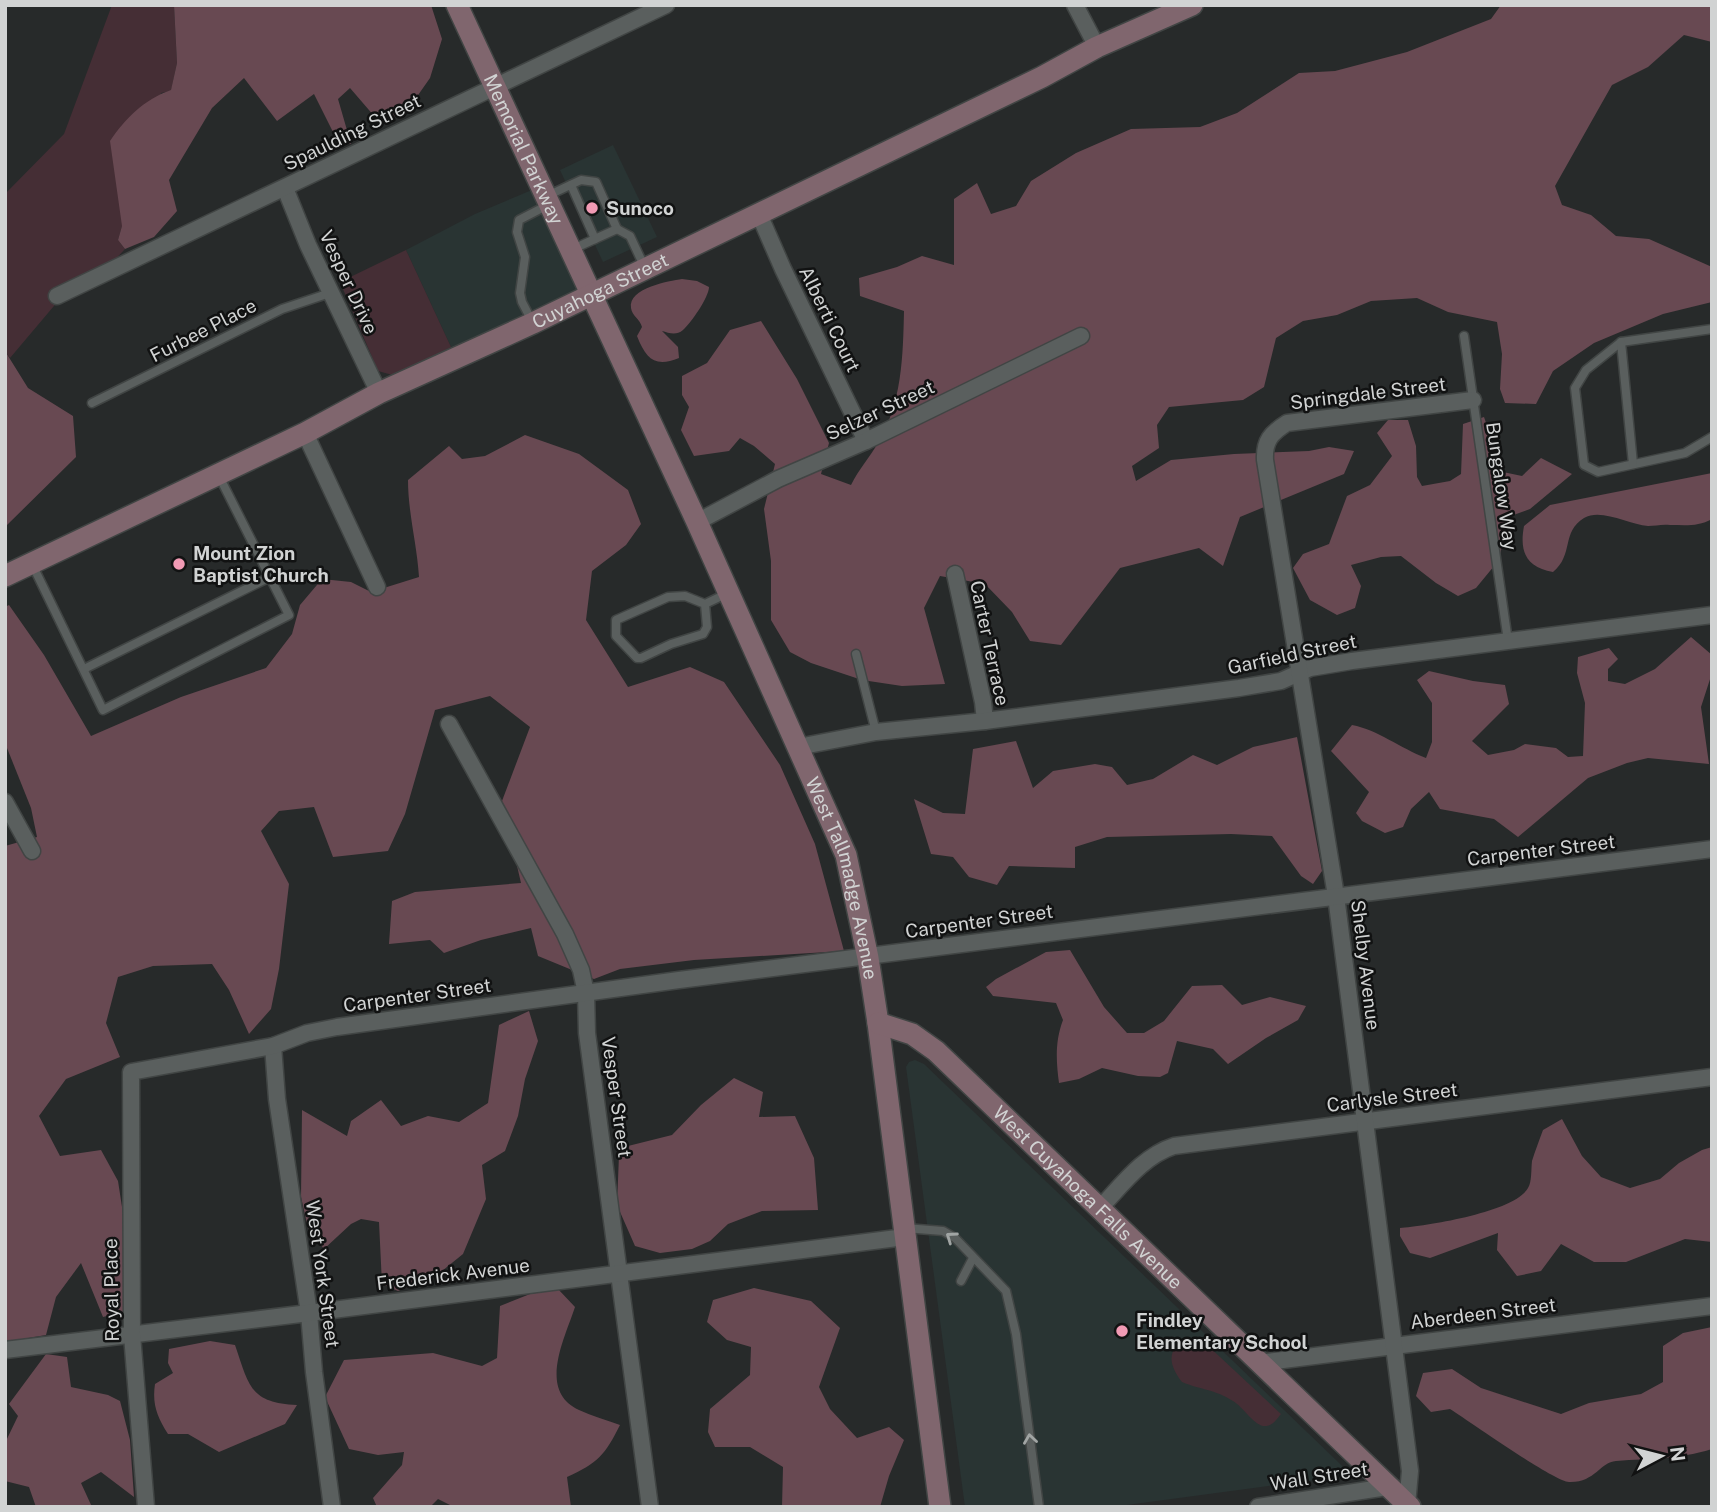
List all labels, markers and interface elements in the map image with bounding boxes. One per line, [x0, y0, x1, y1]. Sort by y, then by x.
street label: Memorial Parkway [480, 70, 568, 228]
street label: Spaulding Street [280, 89, 424, 175]
place label: Sunoco [606, 197, 674, 219]
marker: Sunoco [584, 200, 600, 216]
street label: Vesper Drive [315, 227, 383, 337]
street label: Cuyahoga Street [528, 248, 672, 333]
street label: Alberti Court [795, 263, 865, 375]
street label: Furbee Place [146, 294, 260, 366]
street label: Springdale Street [1289, 373, 1447, 413]
street label: Selzer Street [822, 375, 938, 445]
street label: Bungalow Way [1482, 420, 1522, 552]
place label: Mount Zion Baptist Church [193, 542, 329, 586]
marker: Mount Zion Baptist Church [171, 556, 187, 572]
street label: Carter Terrace [966, 578, 1014, 708]
street label: Garfield Street [1225, 630, 1359, 678]
street label: West Tallmadge Avenue [801, 773, 882, 981]
street label: Carpenter Street [1466, 830, 1616, 870]
street label: Shelby Avenue [1347, 899, 1385, 1031]
street label: Carpenter Street [904, 900, 1054, 942]
street label: Carpenter Street [342, 974, 492, 1016]
street label: Vesper Street [598, 1035, 636, 1159]
street label: Carlysle Street [1325, 1078, 1459, 1116]
street label: West Cuyahoga Falls Avenue [989, 1101, 1187, 1293]
street label: West York Street [302, 1199, 344, 1349]
one-way arrow [946, 1233, 959, 1246]
street label: Royal Place [99, 1238, 123, 1342]
street label: Frederick Avenue [375, 1254, 531, 1294]
street label: Aberdeen Street [1409, 1293, 1557, 1333]
place label: Findley Elementary School [1136, 1309, 1308, 1353]
marker: Findley Elementary School [1114, 1323, 1130, 1339]
north arrow [1626, 1421, 1696, 1491]
one-way arrow [1023, 1433, 1038, 1445]
text: N [1666, 1445, 1690, 1463]
street label: Wall Street [1268, 1457, 1370, 1495]

